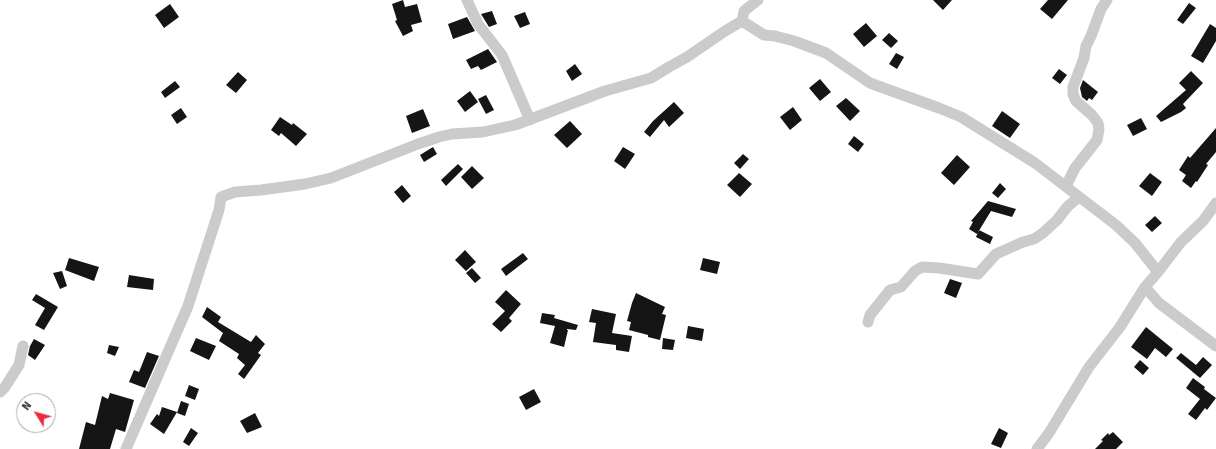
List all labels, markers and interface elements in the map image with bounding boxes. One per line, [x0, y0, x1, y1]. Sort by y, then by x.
north arrow [16, 393, 56, 433]
text: N [19, 399, 34, 413]

